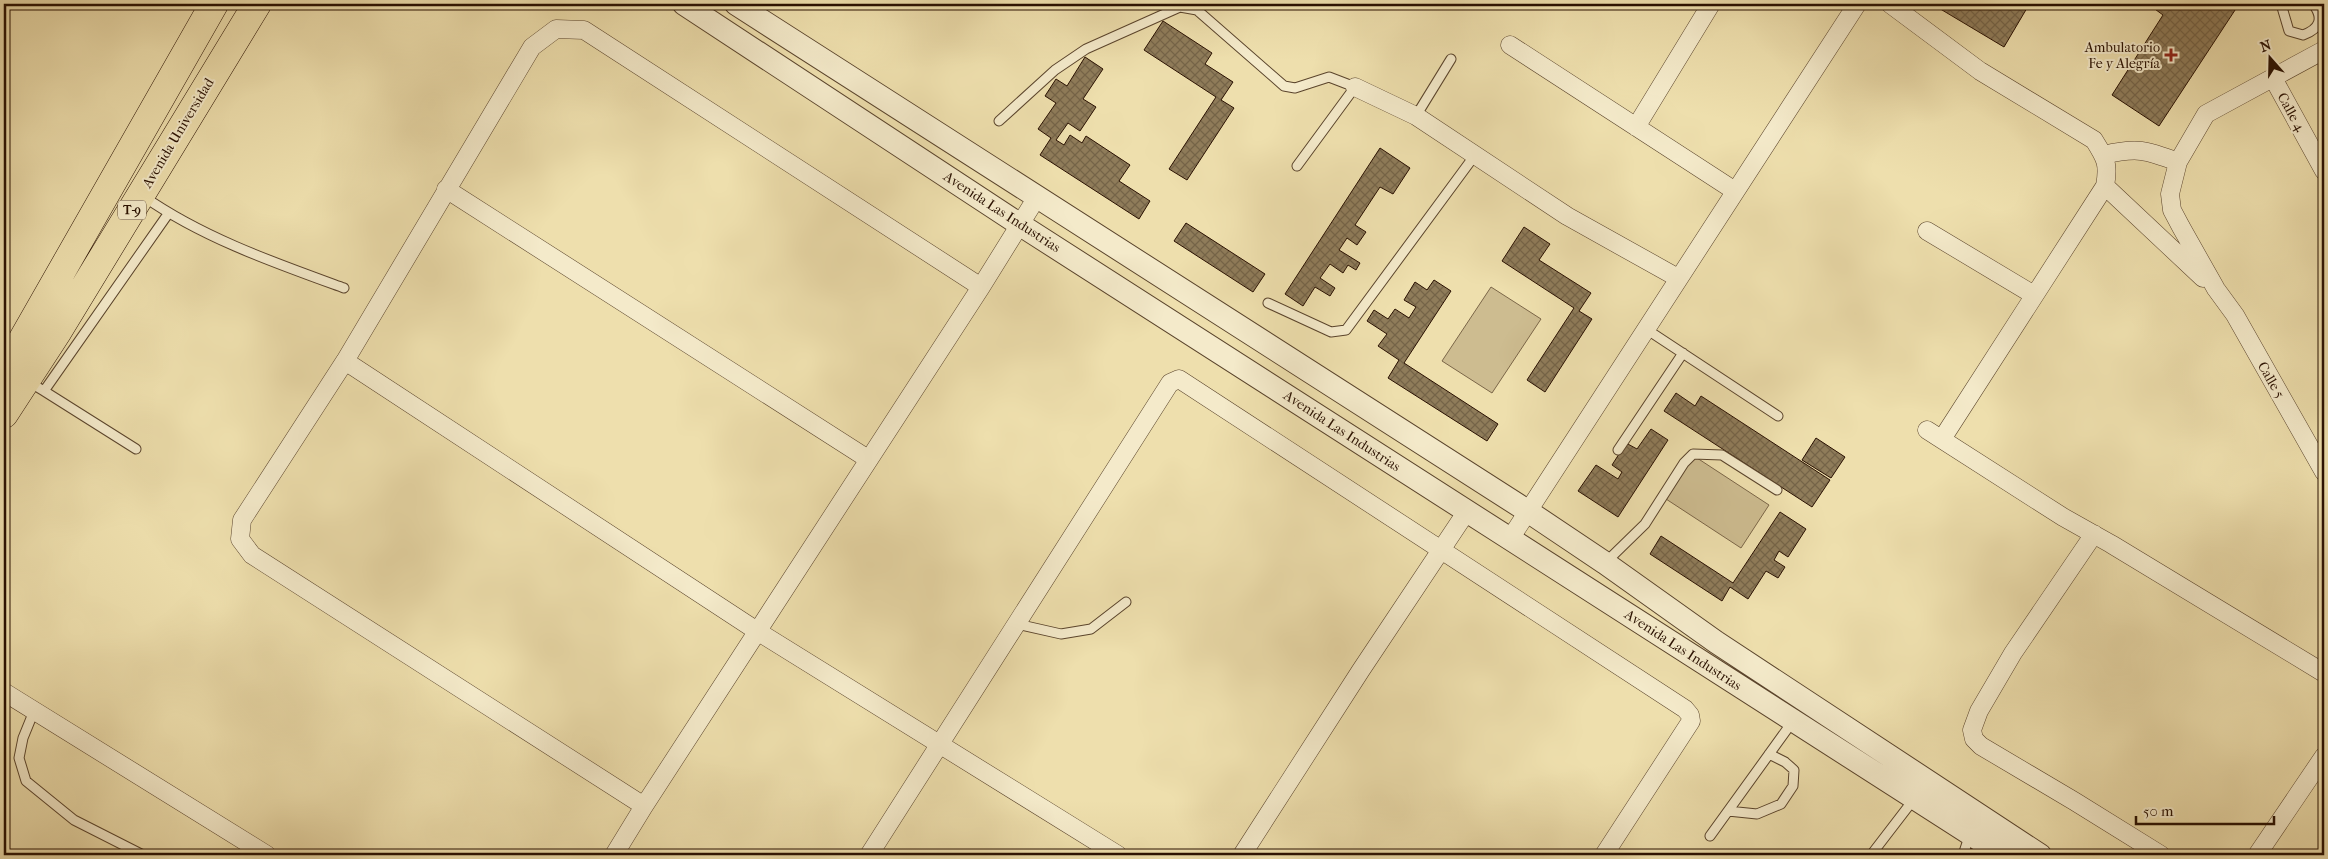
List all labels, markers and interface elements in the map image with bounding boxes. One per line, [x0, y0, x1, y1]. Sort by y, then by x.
north arrow [2246, 32, 2296, 82]
text: N [2258, 36, 2274, 56]
place label: Ambulatorio Fe y Alegría [2084, 39, 2161, 72]
marker: Ambulatorio Fe y Alegría [2164, 48, 2178, 62]
street label: Avenida Universidad [138, 75, 218, 192]
street label: Calle 4 [2273, 90, 2309, 135]
street label: Avenida Las Industrias [940, 167, 1064, 256]
road number: T-9 [118, 200, 146, 220]
street label: Calle 5 [2254, 359, 2288, 401]
street label: Avenida Las Industrias [1280, 386, 1404, 475]
street label: Avenida Las Industrias [1621, 605, 1745, 694]
scale bar [2136, 794, 2273, 826]
text: 50 m [2143, 802, 2174, 820]

